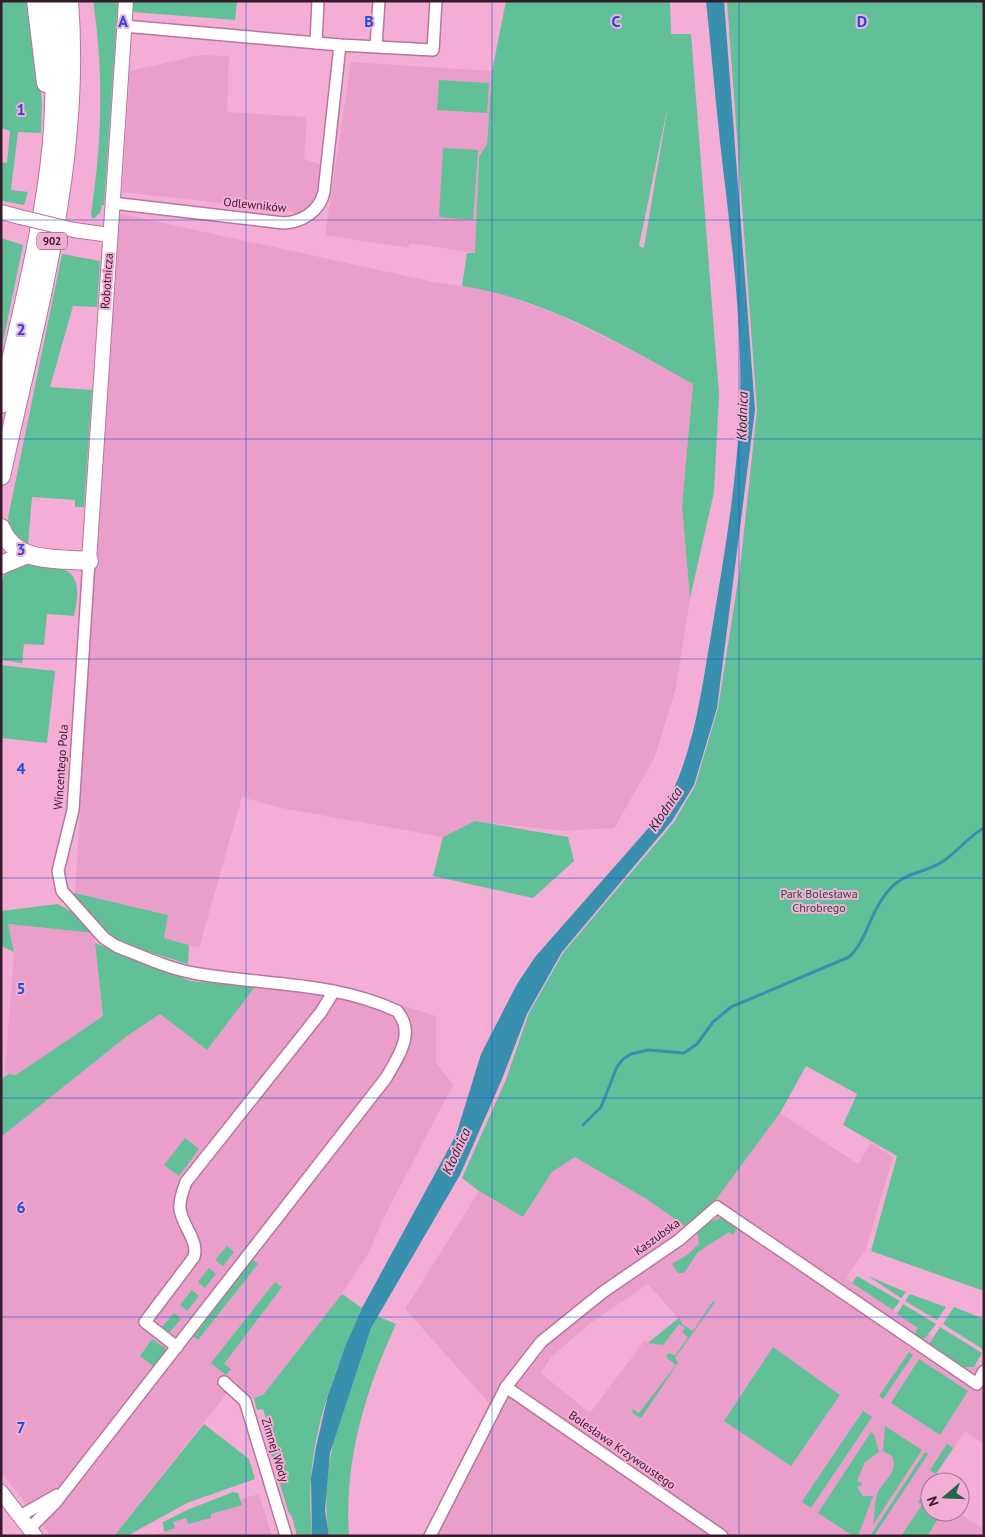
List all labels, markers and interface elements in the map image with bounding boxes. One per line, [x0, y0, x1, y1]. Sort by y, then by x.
text: A [118, 11, 128, 31]
text: B [364, 11, 374, 31]
text: C [612, 11, 621, 31]
text: D [857, 11, 867, 31]
text: 1 [16, 99, 26, 119]
street label: Odlewników [223, 194, 288, 215]
road number: 902 [37, 232, 67, 250]
street label: Robotnicza [97, 252, 116, 310]
text: 2 [16, 319, 26, 339]
water label: Kłodnica [732, 391, 752, 441]
text: 3 [16, 539, 26, 559]
street label: Wincentego Pola [50, 724, 71, 810]
text: 4 [16, 758, 26, 778]
water label: Kłodnica [644, 783, 686, 834]
park label: Park Bolesława Chrobrego [780, 886, 858, 915]
text: 5 [16, 978, 26, 998]
water label: Kłodnica [437, 1125, 475, 1177]
text: 6 [16, 1197, 26, 1217]
street label: Kaszubska [631, 1215, 683, 1258]
street label: Bolesława Krzywoustego [566, 1407, 679, 1492]
street label: Zimnej Wody [259, 1416, 292, 1484]
text: 7 [16, 1417, 26, 1437]
north arrow [920, 1472, 970, 1522]
text: N [923, 1494, 943, 1509]

